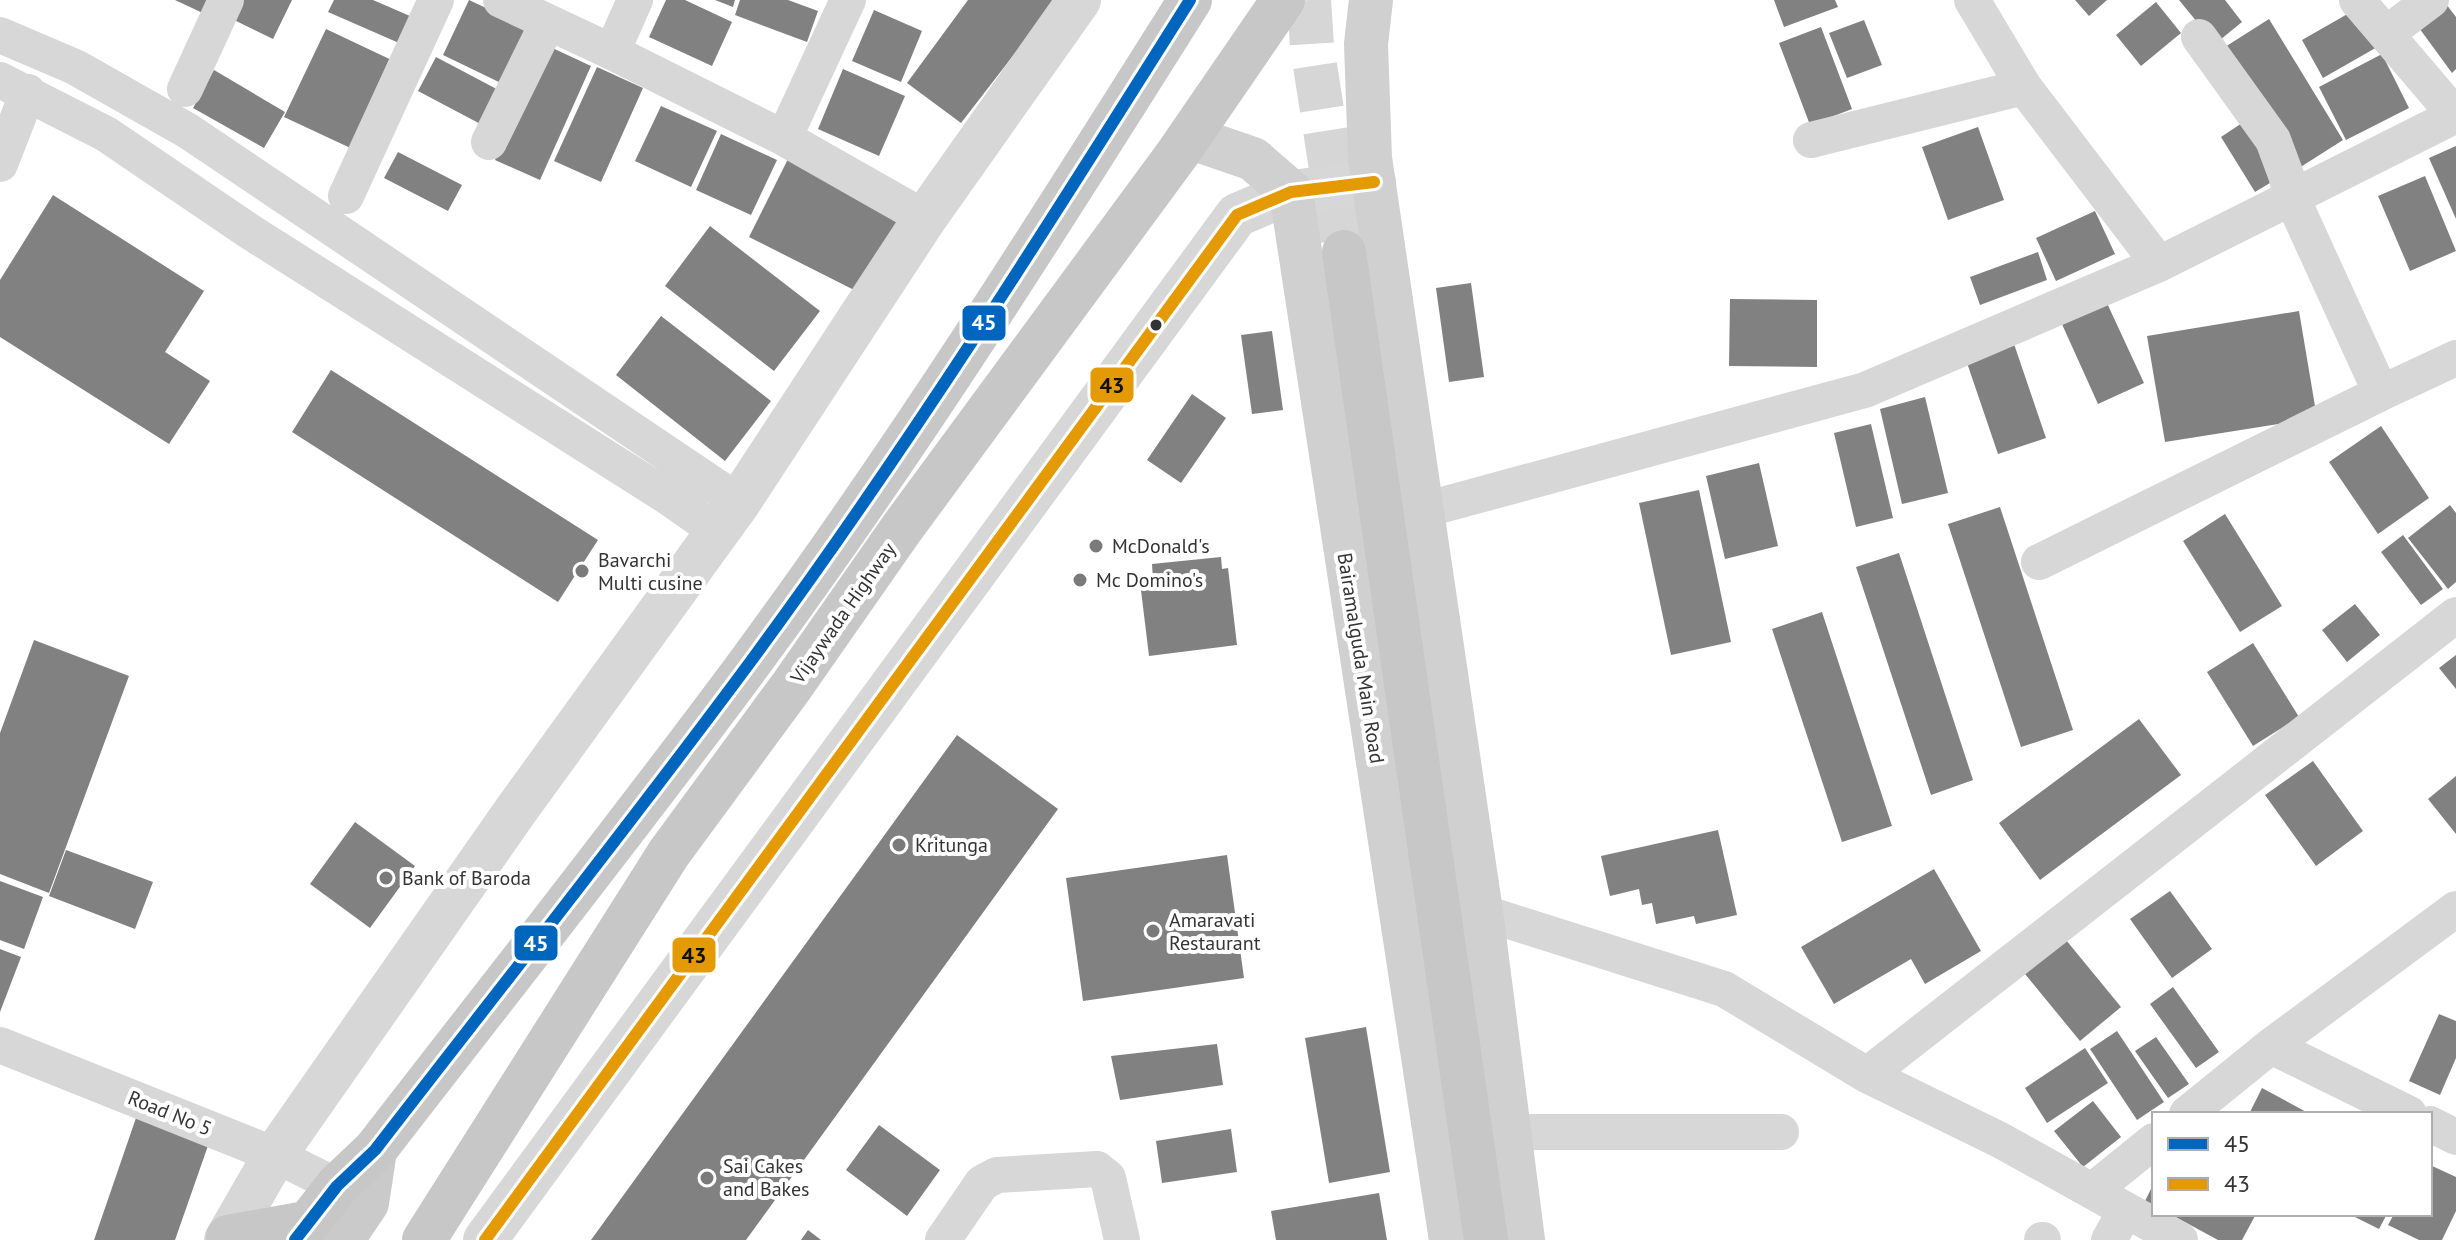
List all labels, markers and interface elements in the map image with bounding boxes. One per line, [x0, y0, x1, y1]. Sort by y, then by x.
line badge: 45 [961, 304, 1007, 342]
text: 45 [972, 308, 996, 336]
unlabelled marker [1148, 317, 1164, 333]
line badge: 43 [1089, 366, 1135, 404]
text: 43 [1100, 371, 1124, 399]
place label: McDonald's [1112, 533, 1210, 559]
street label: Vijaywada Highway [784, 537, 902, 689]
marker: McDonald's [1087, 537, 1105, 555]
place label: Bavarchi Multi cusine [598, 547, 703, 596]
street label: Bairamalguda Main Road [1332, 551, 1390, 765]
marker: Bavarchi Multi cusine [573, 562, 591, 580]
place label: Mc Domino's [1096, 567, 1203, 593]
marker: Mc Domino's [1071, 571, 1089, 589]
place label: Kritunga [915, 832, 988, 858]
marker: Kritunga [890, 836, 908, 854]
place label: Bank of Baroda [402, 865, 531, 891]
marker: Bank of Baroda [377, 869, 395, 887]
place label: Amaravati Restaurant [1169, 907, 1261, 956]
marker: Amaravati Restaurant [1144, 922, 1162, 940]
line badge: 45 [513, 924, 559, 962]
text: 45 [524, 929, 548, 957]
line badge: 43 [671, 936, 717, 974]
text: 43 [682, 941, 706, 969]
street label: Road No 5 [124, 1084, 216, 1142]
legend [2152, 1112, 2432, 1216]
text: 45 [2224, 1128, 2250, 1159]
place label: Sai Cakes and Bakes [723, 1153, 809, 1202]
text: 43 [2224, 1168, 2250, 1199]
marker: Sai Cakes and Bakes [698, 1169, 716, 1187]

